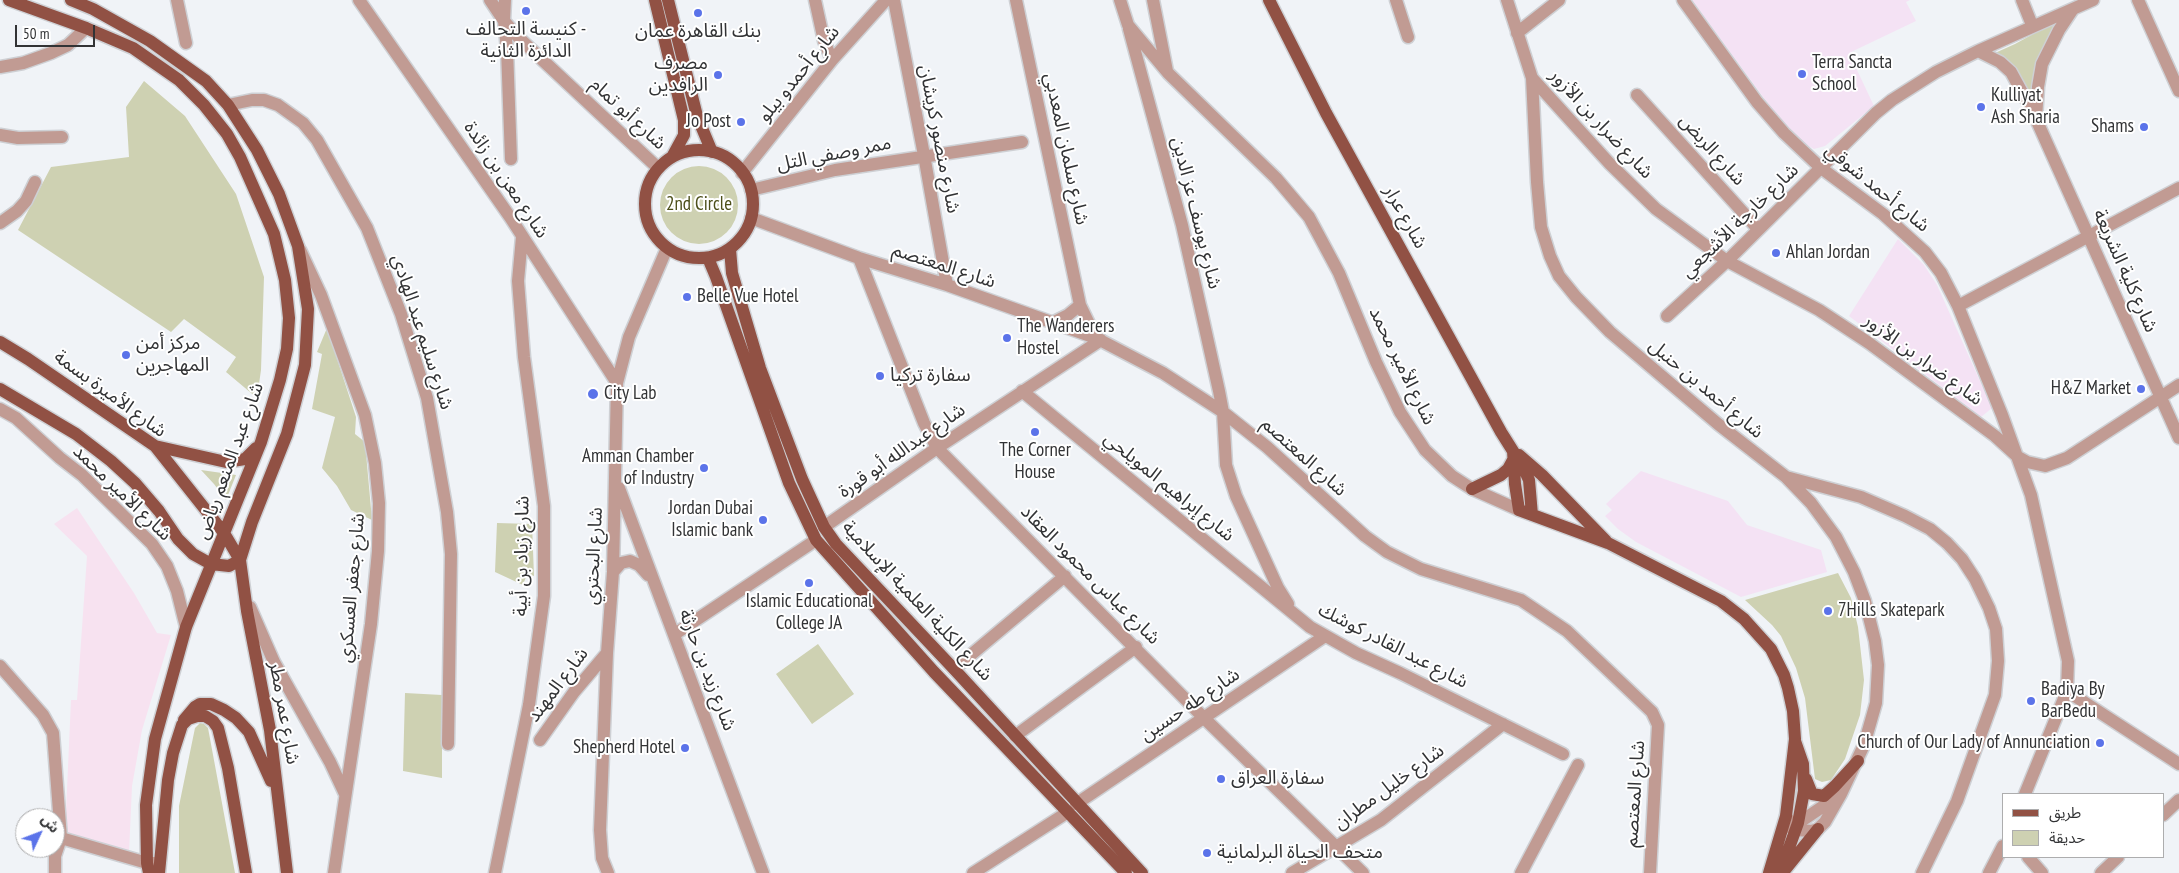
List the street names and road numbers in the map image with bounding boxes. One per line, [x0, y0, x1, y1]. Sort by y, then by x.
street label: شارع أحمدو بيلو [753, 21, 845, 127]
street label: شارع منصور كريشان [913, 63, 965, 215]
street label: شارع ضرار بن الأزور [1544, 64, 1658, 184]
street label: شارع سلمان المعدبي [1039, 71, 1093, 227]
street label: شارع أبو تمام [585, 73, 671, 155]
street label: شارع الربض [1674, 110, 1750, 190]
street label: شارع معن بن زائدة [459, 117, 553, 243]
street label: ممر وصفي التل [775, 132, 893, 176]
street label: شارع يوسف عز الدين [1166, 135, 1226, 291]
street label: شارع أحمد شوقي [1820, 139, 1934, 237]
street label: شارع خارجة الأشجعي [1676, 159, 1804, 283]
street label: شارع عرار [1378, 181, 1432, 253]
street label: شارع كلية الشريعة [2088, 206, 2162, 336]
street label: شارع المعتصم [890, 239, 998, 293]
street label: شارع سليم عبد الهادي [386, 252, 458, 412]
street label: شارع الأمير محمد [1364, 303, 1440, 429]
street label: شارع ضرار بن الأزور [1859, 309, 1987, 411]
street label: شارع أحمد بن حنبل [1644, 334, 1768, 444]
street label: شارع الأميرة بسمة [49, 345, 171, 443]
street label: شارع عبد المنعم رياض [191, 379, 269, 543]
street label: شارع عبدالله أبو قورة [834, 399, 970, 503]
street label: شارع المعتصم [1257, 413, 1351, 501]
street label: شارع إبراهيم المويلحي [1099, 427, 1239, 547]
street label: شارع الأمير محمد [68, 440, 176, 546]
street label: شارع زياد بن أبية [510, 495, 534, 617]
street label: شارع عباس محمود العقاد [1015, 500, 1165, 650]
street label: شارع البحتري [580, 506, 608, 606]
street label: شارع جعفر العسكري [334, 512, 370, 664]
street label: شارع الكلية العلمية الإسلامية [837, 516, 997, 686]
street label: شارع عبد القادر كوشك [1314, 598, 1472, 694]
street label: شارع زيد بن حارثة [673, 606, 741, 734]
street label: شارع المهند [522, 643, 594, 727]
street label: شارع عمر مطر [264, 660, 304, 766]
street label: شارع طه حسين [1136, 663, 1244, 747]
street label: شارع خليل مطران [1329, 739, 1449, 835]
street label: شارع المعتصم [1620, 740, 1650, 848]

